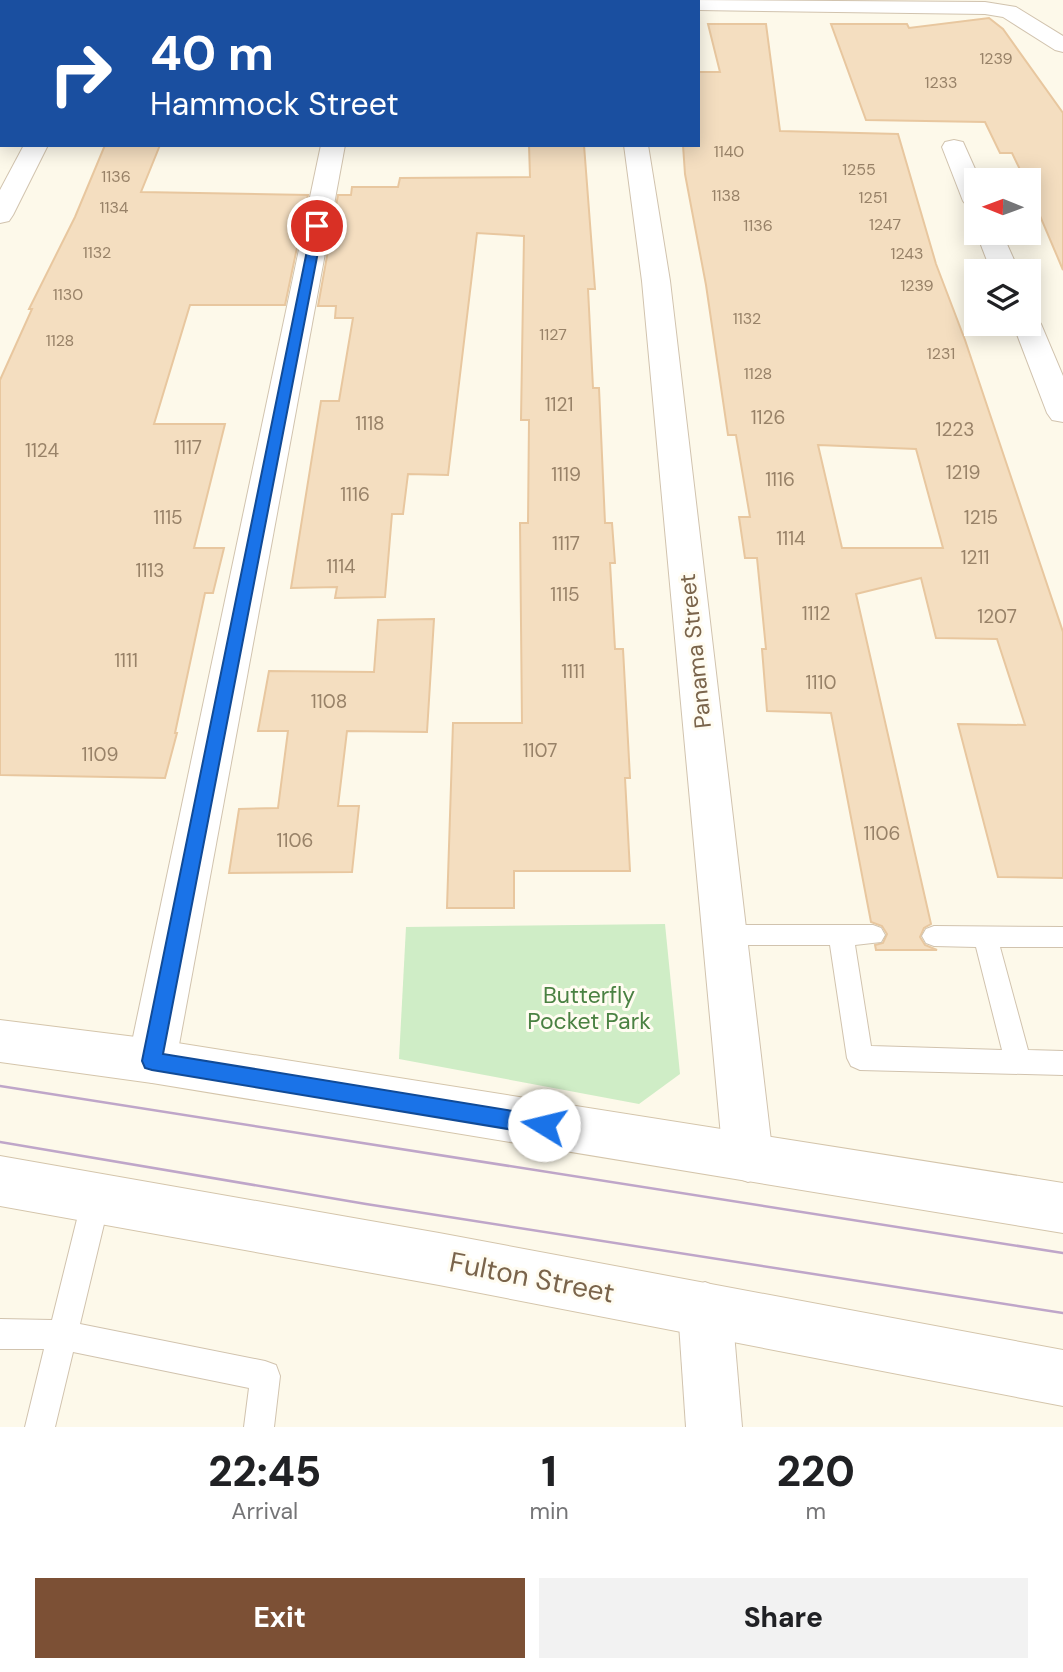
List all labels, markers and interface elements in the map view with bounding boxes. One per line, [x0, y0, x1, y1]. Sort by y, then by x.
text: 40 m [150, 21, 274, 85]
icon: right [35, 28, 126, 119]
house number: 1239 [979, 48, 1013, 69]
house number: 1233 [924, 72, 958, 93]
text: Hammock Street [150, 83, 399, 125]
house number: 1140 [714, 141, 744, 162]
house number: 1255 [842, 159, 876, 180]
house number: 1136 [101, 166, 131, 187]
north arrow [964, 168, 1041, 245]
map controls [964, 168, 1041, 336]
house number: 1138 [711, 185, 741, 206]
house number: 1251 [859, 187, 887, 208]
pin [287, 196, 347, 256]
house number: 1134 [99, 197, 129, 218]
icon: arrive [298, 207, 336, 245]
house number: 1247 [869, 214, 901, 235]
house number: 1136 [743, 215, 773, 236]
house number: 1132 [83, 242, 111, 263]
house number: 1243 [890, 243, 924, 264]
button: layers [964, 259, 1041, 336]
house number: 1239 [900, 275, 934, 296]
house number: 1130 [53, 284, 83, 305]
house number: 1132 [733, 308, 761, 329]
house number: 1127 [539, 324, 567, 345]
house number: 1128 [46, 330, 74, 351]
house number: 1231 [927, 343, 955, 364]
house number: 1128 [744, 363, 772, 384]
house number: 1121 [545, 392, 573, 417]
house number: 1126 [751, 405, 785, 430]
house number: 1118 [355, 411, 385, 436]
house number: 1223 [935, 417, 975, 442]
house number: 1117 [174, 435, 202, 460]
house number: 1124 [25, 438, 59, 463]
house number: 1219 [946, 460, 980, 485]
house number: 1119 [551, 462, 581, 487]
house number: 1116 [765, 467, 795, 492]
house number: 1116 [340, 482, 370, 507]
house number: 1115 [153, 505, 183, 530]
house number: 1215 [964, 505, 998, 530]
house number: 1114 [776, 526, 806, 551]
house number: 1117 [552, 531, 580, 556]
house number: 1211 [961, 545, 989, 570]
house number: 1114 [326, 554, 356, 579]
house number: 1113 [135, 558, 165, 583]
street label: Panama Street [672, 572, 718, 730]
house number: 1115 [550, 582, 580, 607]
house number: 1112 [802, 601, 830, 626]
house number: 1207 [977, 604, 1017, 629]
house number: 1111 [114, 648, 138, 673]
house number: 1111 [561, 659, 585, 684]
house number: 1110 [806, 670, 836, 695]
house number: 1108 [311, 689, 347, 714]
house number: 1107 [523, 738, 557, 763]
house number: 1109 [82, 742, 118, 767]
house number: 1106 [864, 821, 900, 846]
house number: 1106 [277, 828, 313, 853]
park label: Butterfly Pocket Park [527, 980, 651, 1036]
position arrow [507, 1088, 581, 1162]
street label: Fulton Street [446, 1243, 618, 1312]
text: 22:45 [208, 1444, 321, 1499]
text: 1 [541, 1444, 557, 1499]
text: 220 [777, 1444, 855, 1499]
text: Arrival [231, 1496, 298, 1526]
text: min [529, 1496, 569, 1526]
text: m [806, 1496, 826, 1526]
button: Exit [35, 1578, 525, 1658]
button: Share [539, 1578, 1028, 1658]

